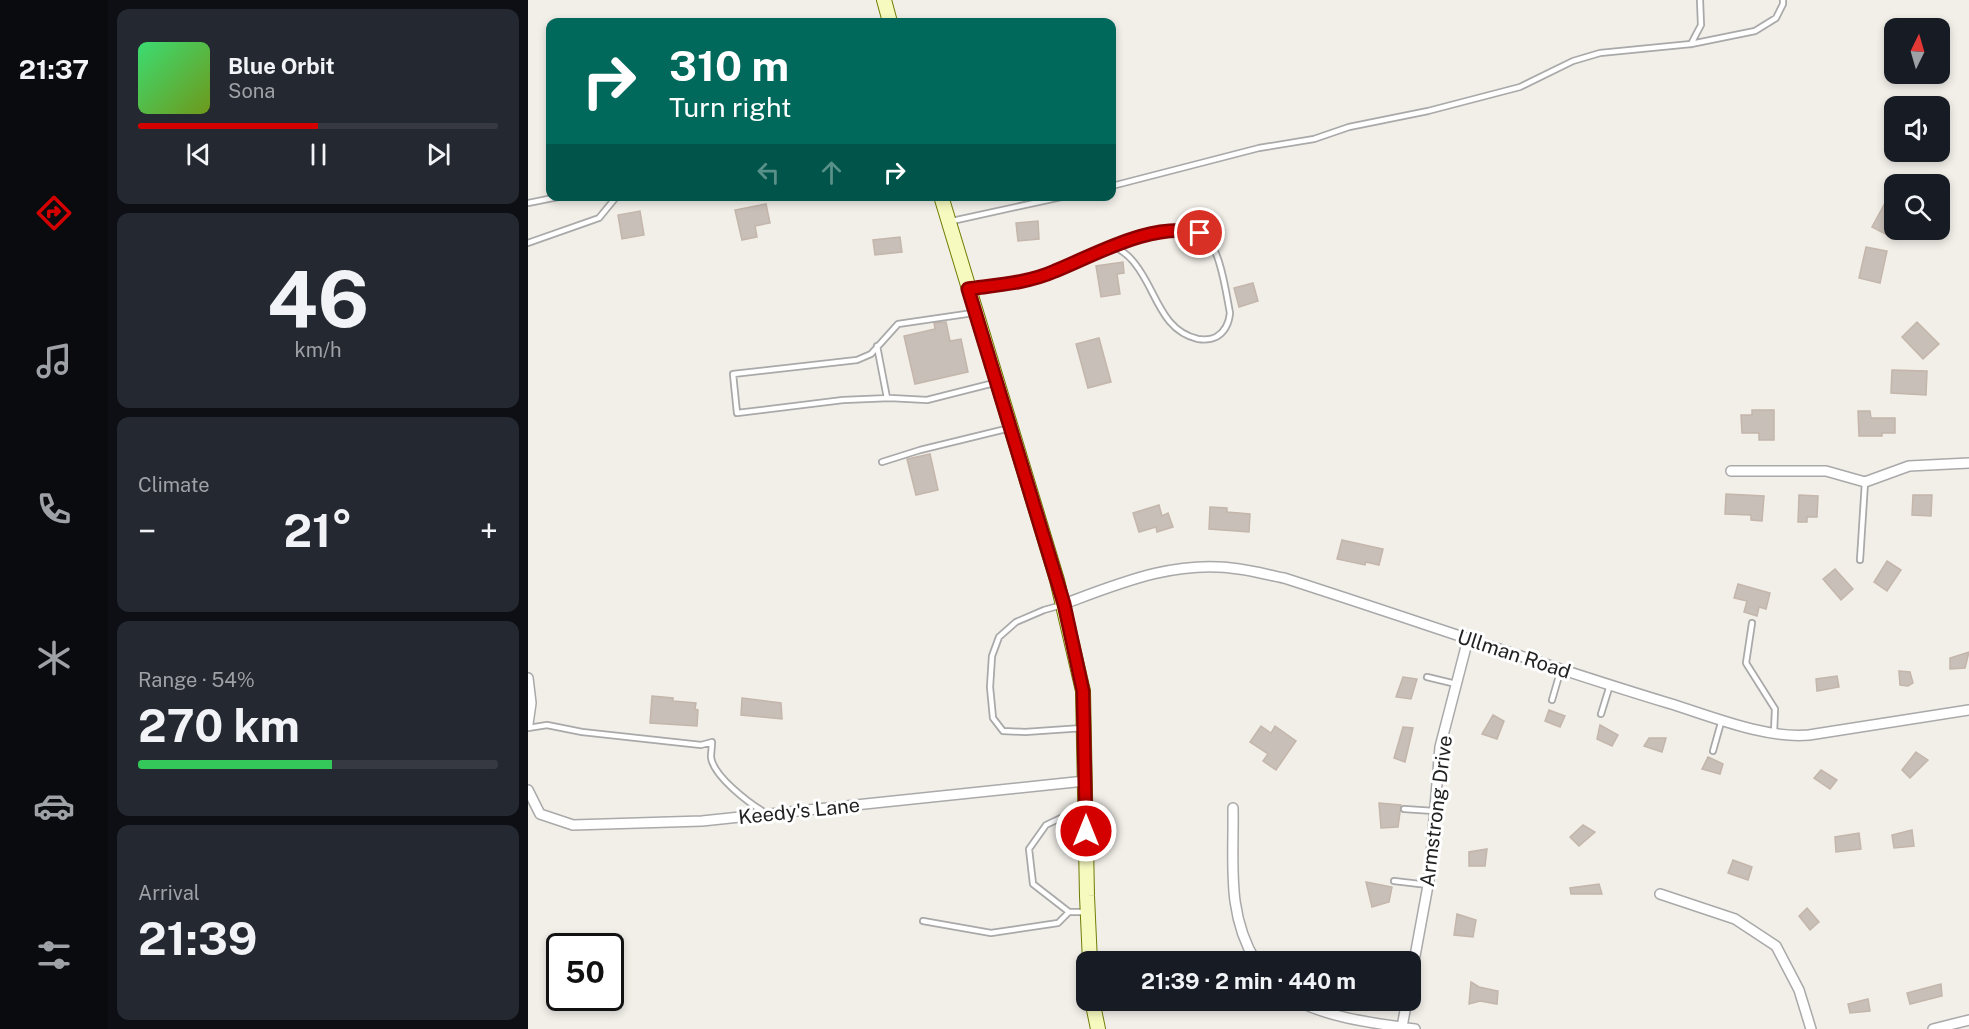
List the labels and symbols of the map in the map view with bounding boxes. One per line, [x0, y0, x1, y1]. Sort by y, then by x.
north arrow [1884, 18, 1950, 84]
pin [1174, 207, 1225, 258]
street label: Ullman Road [1454, 624, 1574, 684]
street label: Armstrong Drive [1415, 734, 1457, 888]
street label: Keedy's Lane [737, 793, 861, 829]
position arrow [1054, 799, 1118, 863]
speed limit sign: 50 [546, 933, 624, 1011]

